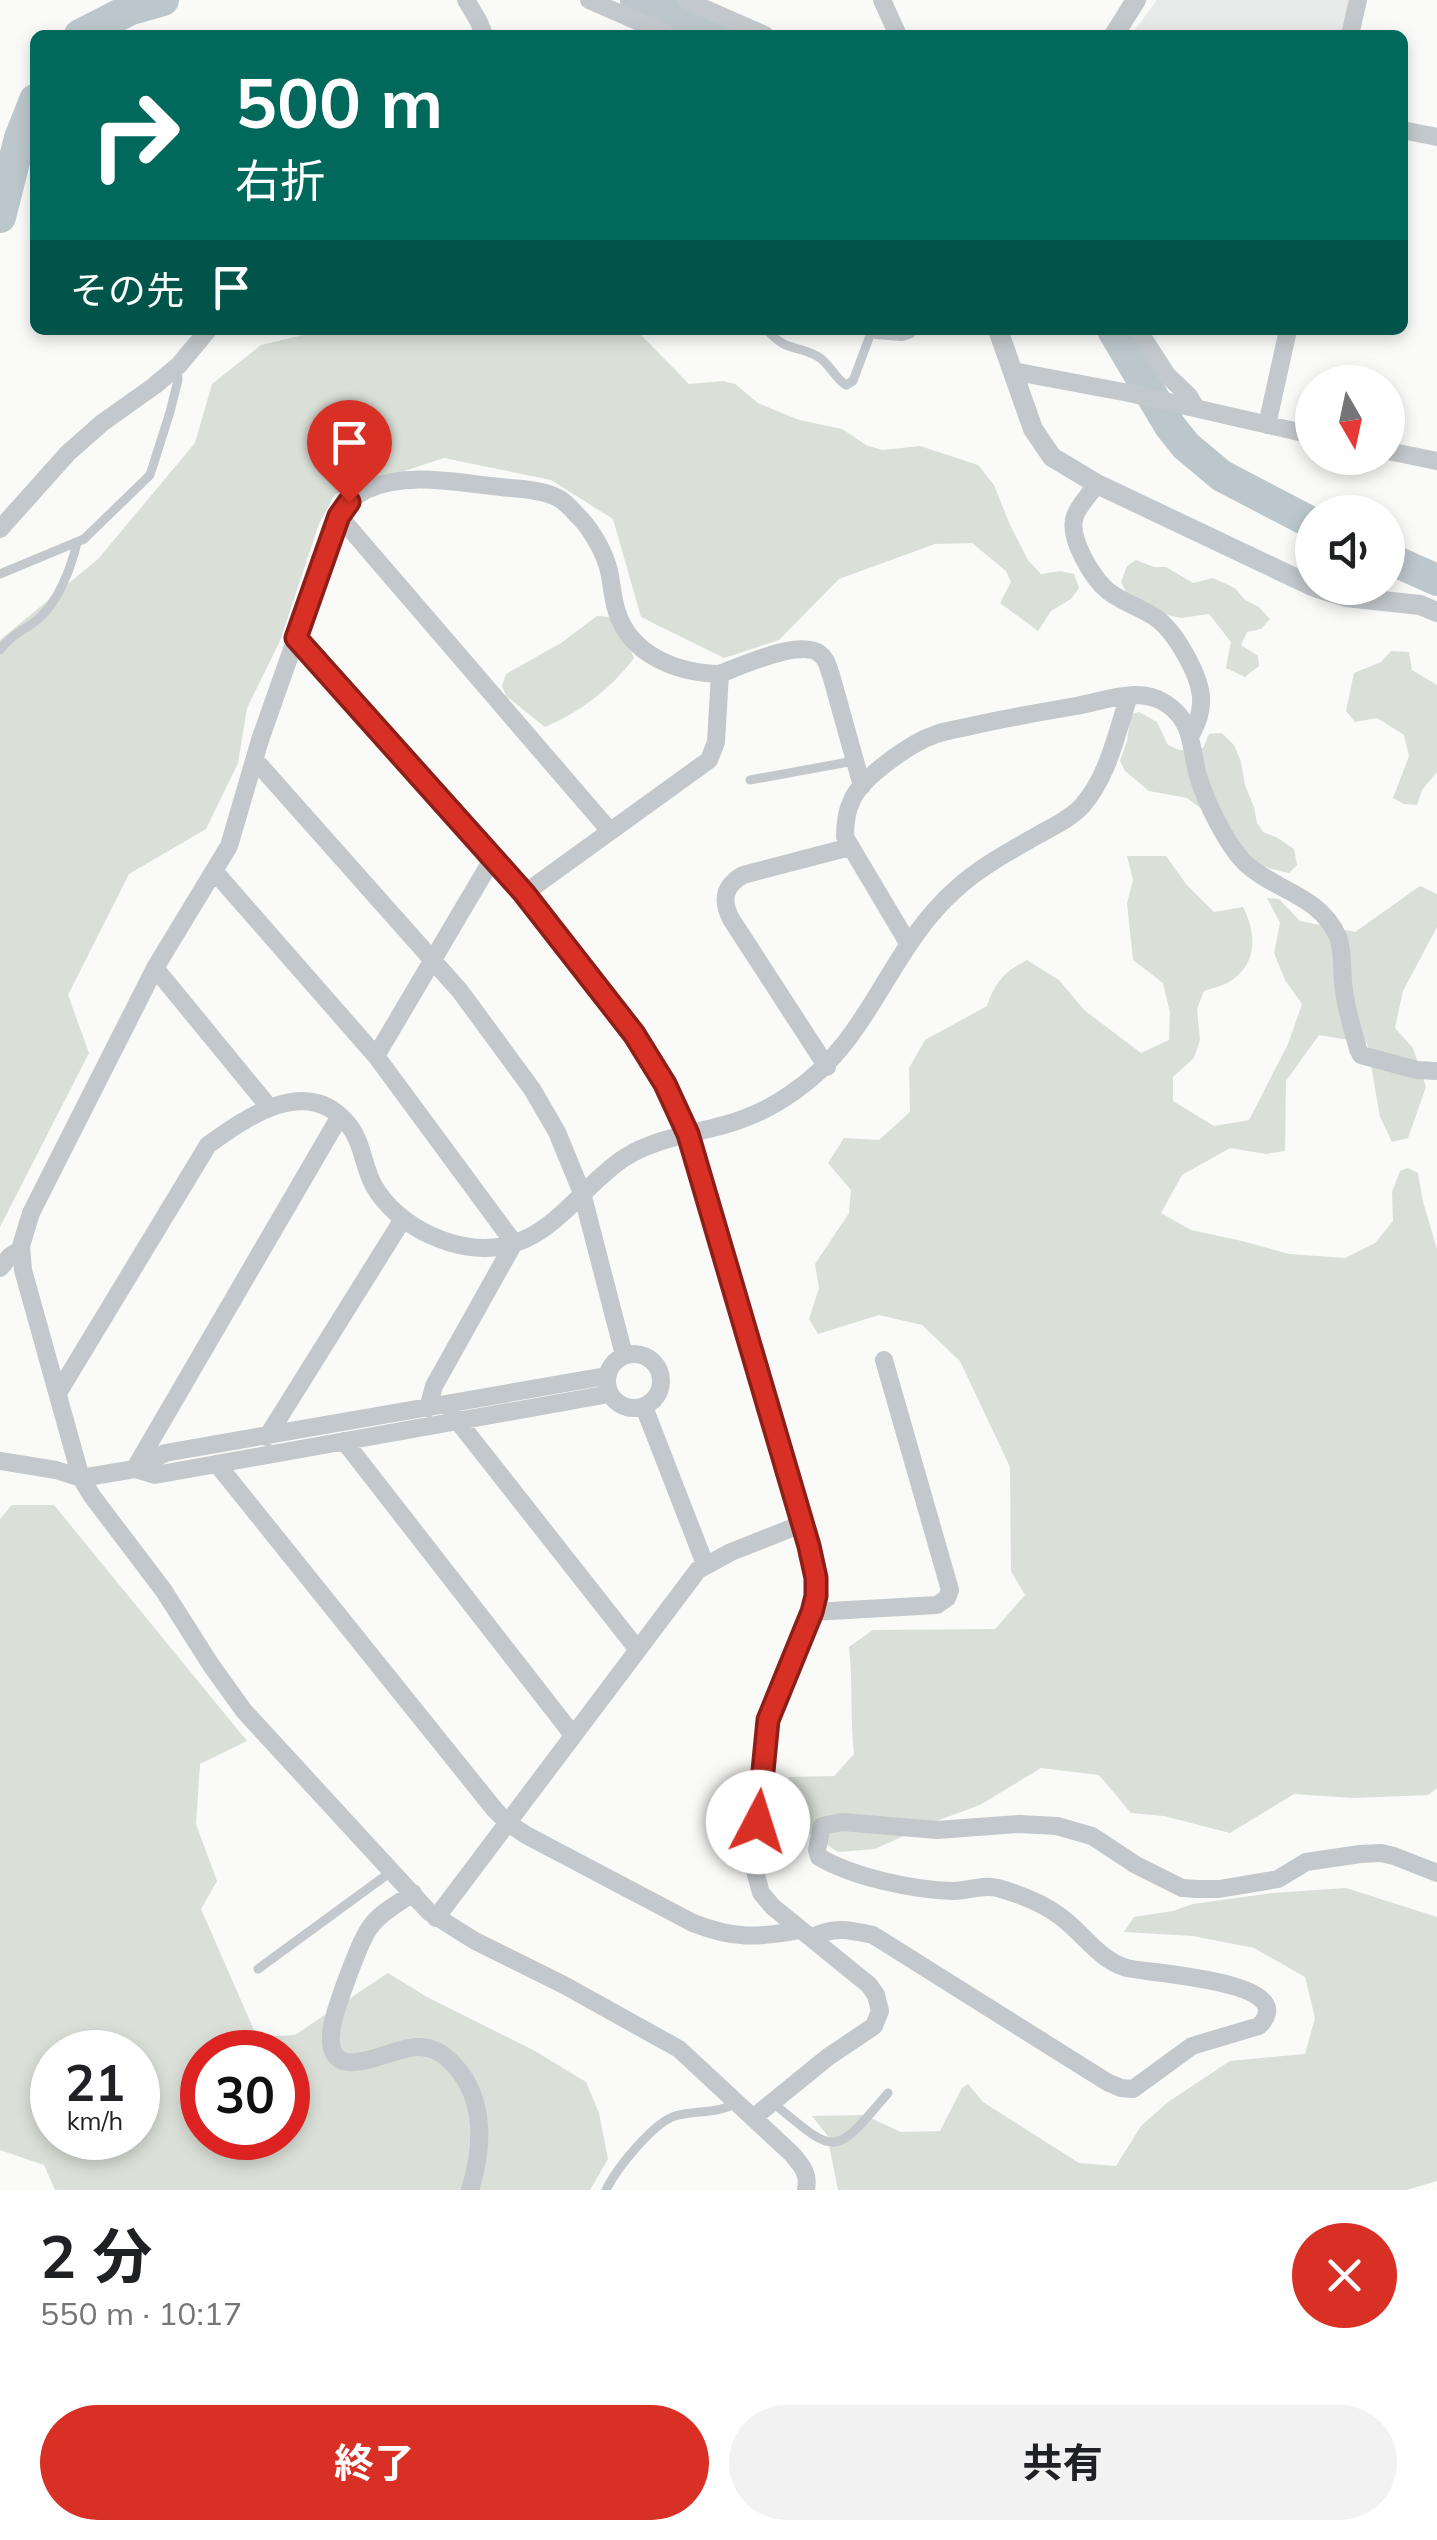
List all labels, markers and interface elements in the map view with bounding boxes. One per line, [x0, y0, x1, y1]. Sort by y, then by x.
text: 500 m [235, 58, 443, 146]
icon: right [70, 70, 200, 200]
text: 右折 [235, 152, 325, 208]
icon: arrive [204, 260, 259, 315]
text: その先 [70, 266, 184, 314]
north arrow [1295, 365, 1405, 475]
map controls [1295, 365, 1405, 605]
pin [307, 400, 392, 503]
icon: arrive [322, 415, 377, 470]
button: sound [1295, 495, 1405, 605]
position arrow [706, 1770, 810, 1874]
speed limit sign: 30 [180, 2030, 310, 2160]
text: 21 [65, 2051, 125, 2114]
text: km/h [67, 2105, 123, 2136]
text: 2 分 [40, 2218, 152, 2293]
button: close [1292, 2223, 1397, 2328]
text: 550 m · 10:17 [40, 2293, 242, 2333]
button: 終了 [40, 2405, 709, 2520]
button: 共有 [729, 2405, 1397, 2520]

